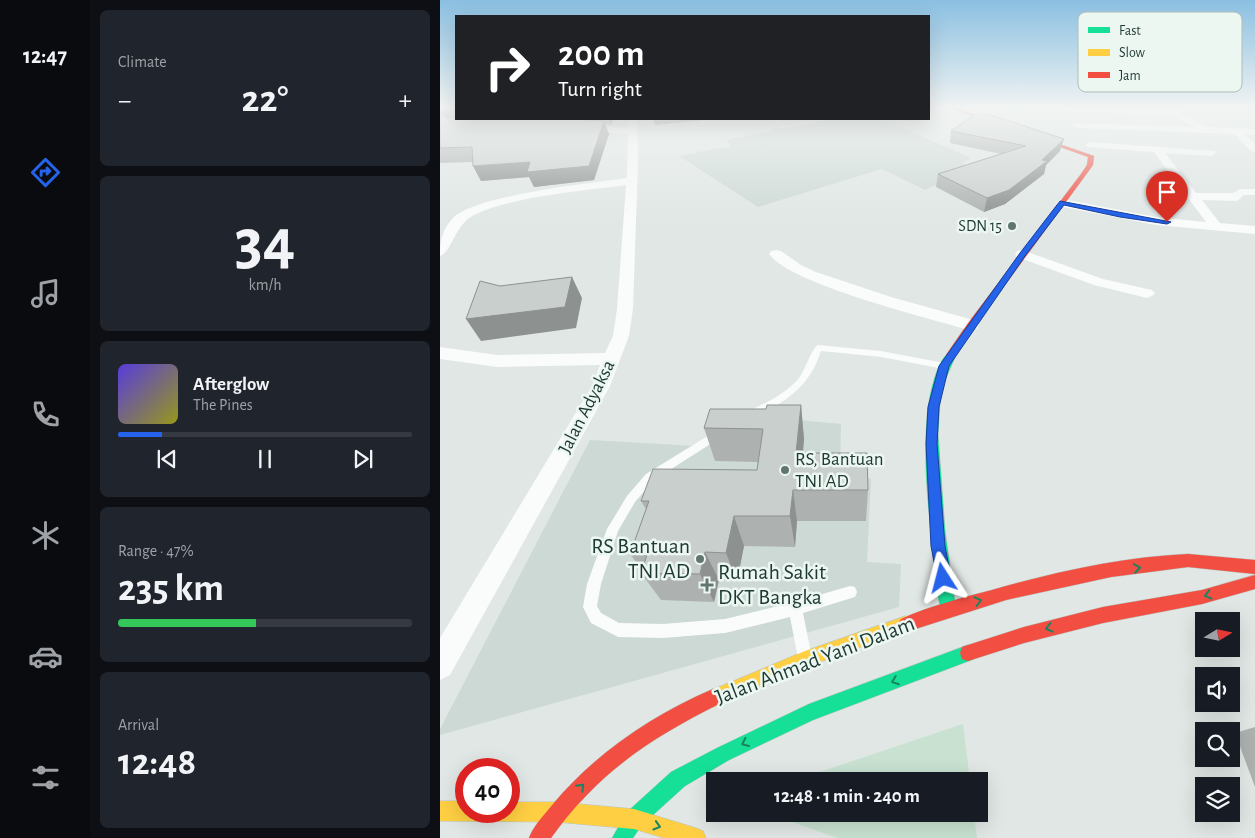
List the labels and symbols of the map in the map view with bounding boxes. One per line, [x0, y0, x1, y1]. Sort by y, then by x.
legend [1078, 12, 1242, 92]
text: Fast [1119, 24, 1141, 38]
text: Slow [1119, 46, 1146, 60]
text: Jam [1119, 69, 1141, 83]
pin [1146, 171, 1188, 222]
place label: SDN 15 [958, 218, 1002, 234]
marker: SDN 15 [1006, 220, 1018, 232]
street label: Jalan Adyaksa [555, 357, 619, 457]
place label: RS, Bantuan TNI AD [795, 450, 884, 491]
marker: RS, Bantuan TNI AD [779, 464, 791, 476]
place label: RS Bantuan TNI AD [591, 535, 690, 582]
position arrow [916, 551, 968, 603]
marker: RS Bantuan TNI AD [694, 553, 706, 565]
place label: Rumah Sakit DKT Bangka [718, 561, 826, 608]
one-way arrow [1132, 563, 1141, 573]
marker: Rumah Sakit DKT Bangka [700, 578, 714, 592]
one-way arrow [1203, 589, 1212, 600]
one-way arrow [973, 596, 982, 607]
street label: Jalan Ahmad Yani Dalam [712, 612, 918, 708]
north arrow [1195, 612, 1240, 658]
one-way arrow [1044, 622, 1053, 633]
one-way arrow [891, 674, 900, 685]
one-way arrow [741, 737, 750, 747]
speed limit sign: 40 [455, 758, 520, 823]
one-way arrow [575, 784, 584, 793]
one-way arrow [652, 821, 661, 831]

